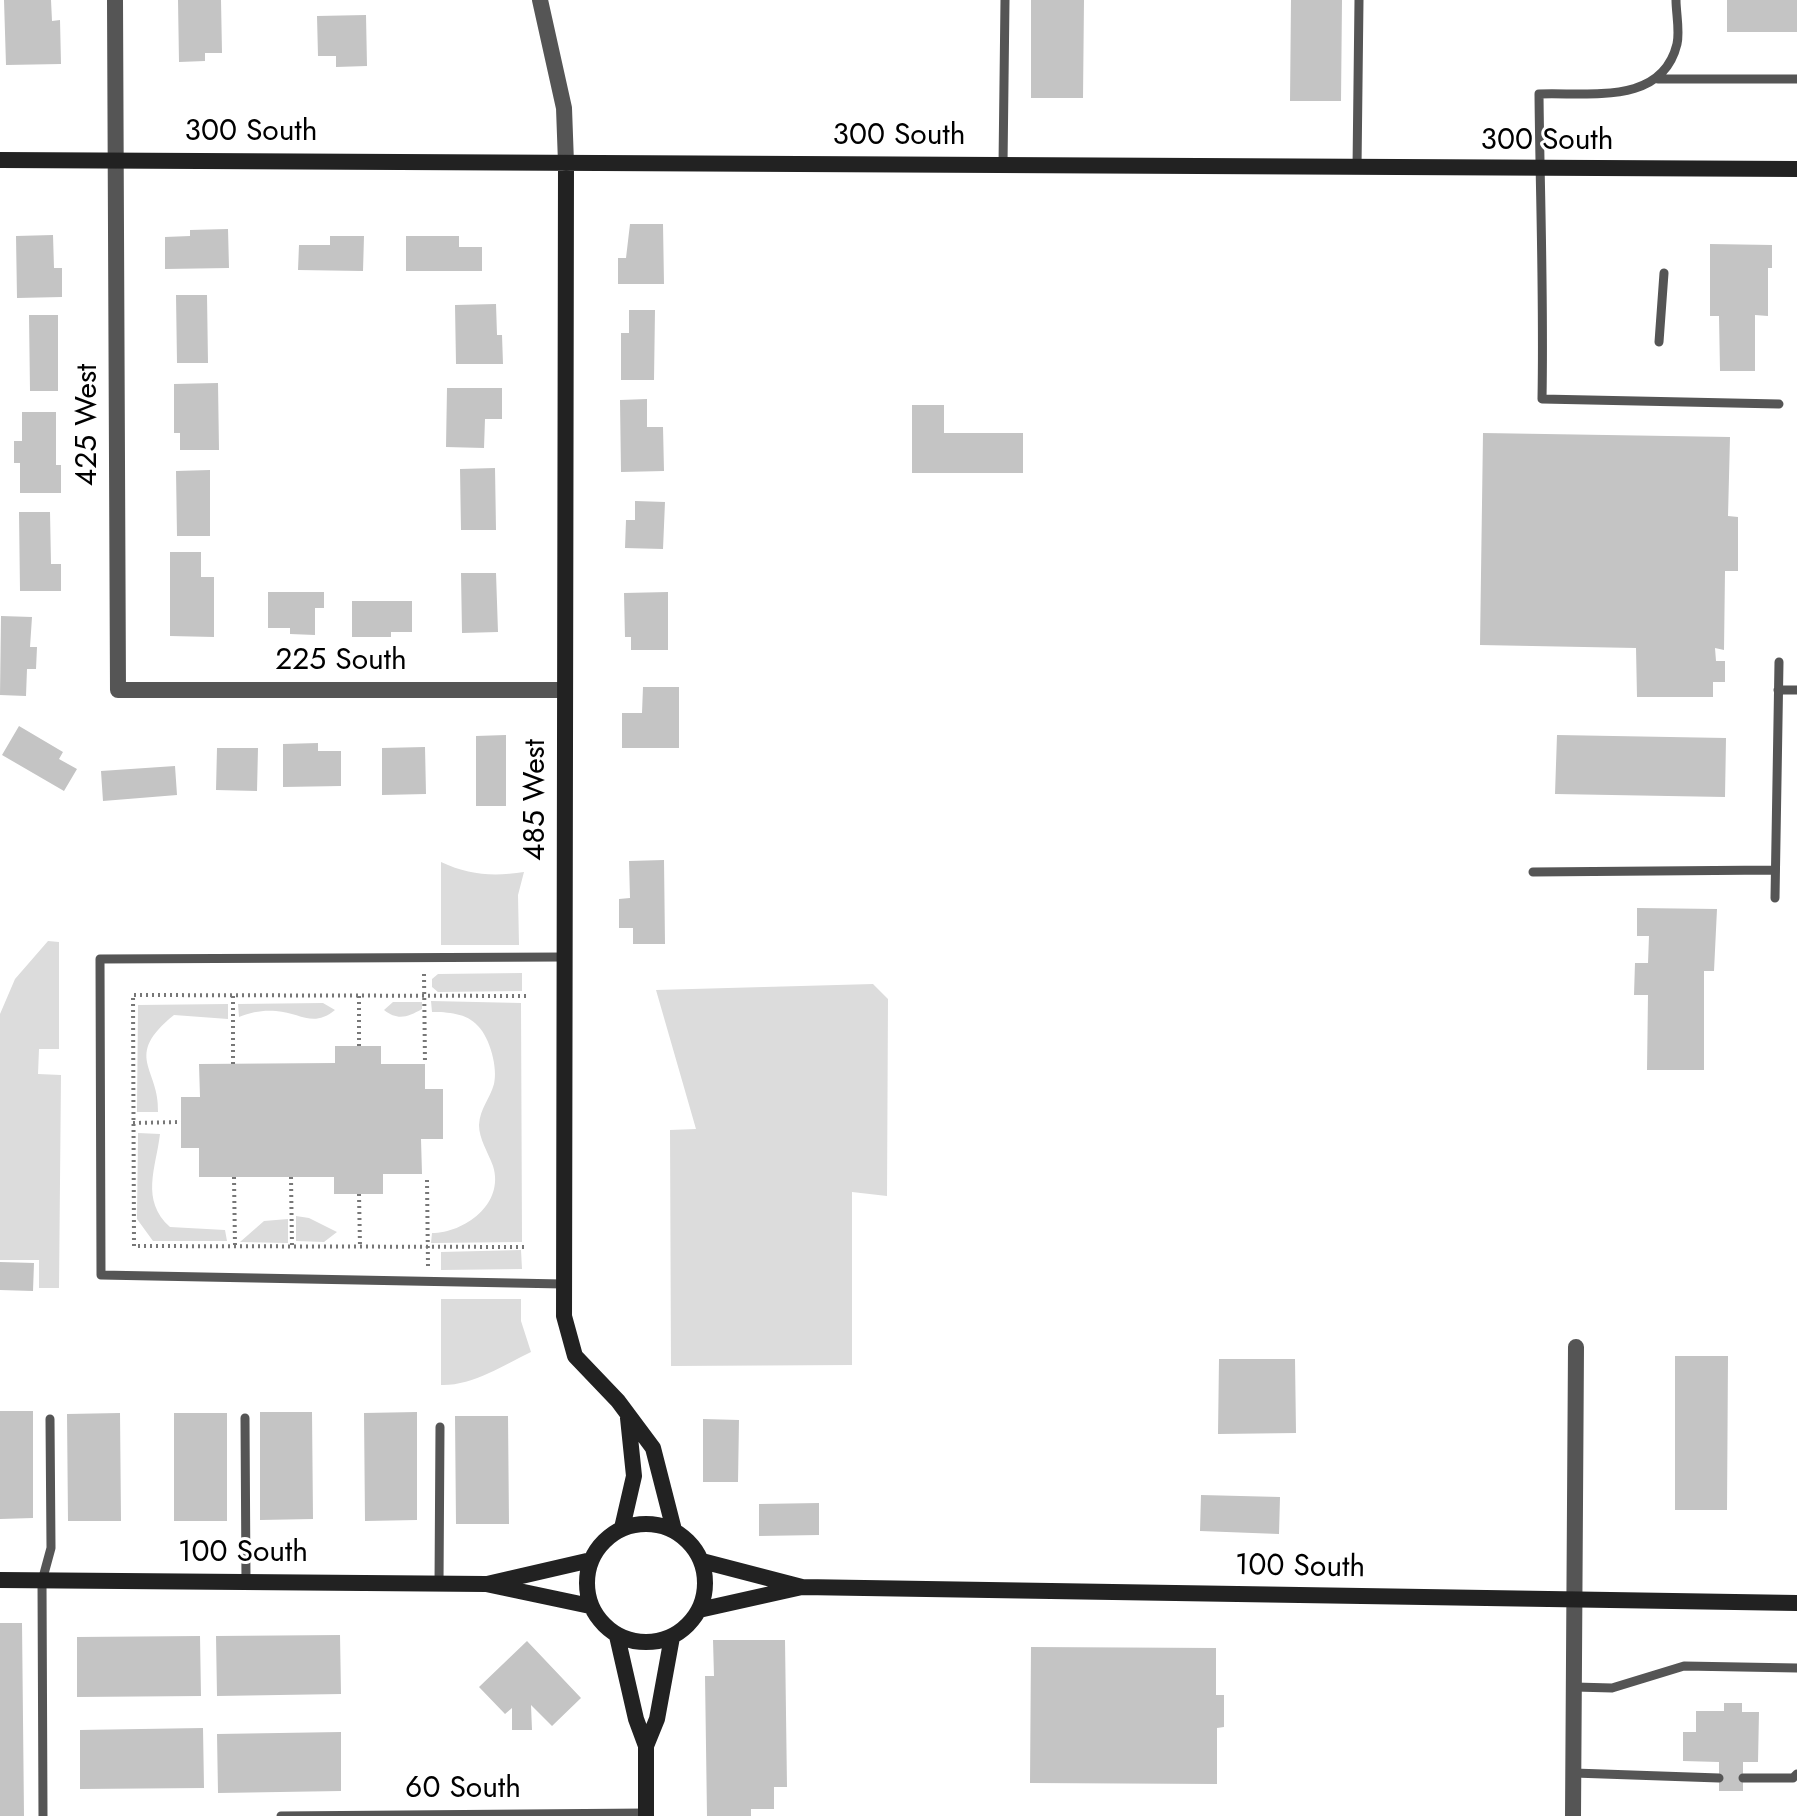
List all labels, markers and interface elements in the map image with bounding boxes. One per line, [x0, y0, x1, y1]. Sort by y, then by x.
street label: 300 South [185, 115, 317, 151]
street label: 300 South [833, 119, 965, 155]
street label: 300 South [1481, 124, 1613, 160]
street label: 425 West [71, 364, 107, 486]
street label: 225 South [275, 644, 407, 680]
street label: 485 West [519, 739, 555, 861]
street label: 100 South [178, 1536, 308, 1572]
street label: 100 South [1235, 1549, 1365, 1587]
street label: 60 South [405, 1772, 521, 1808]

